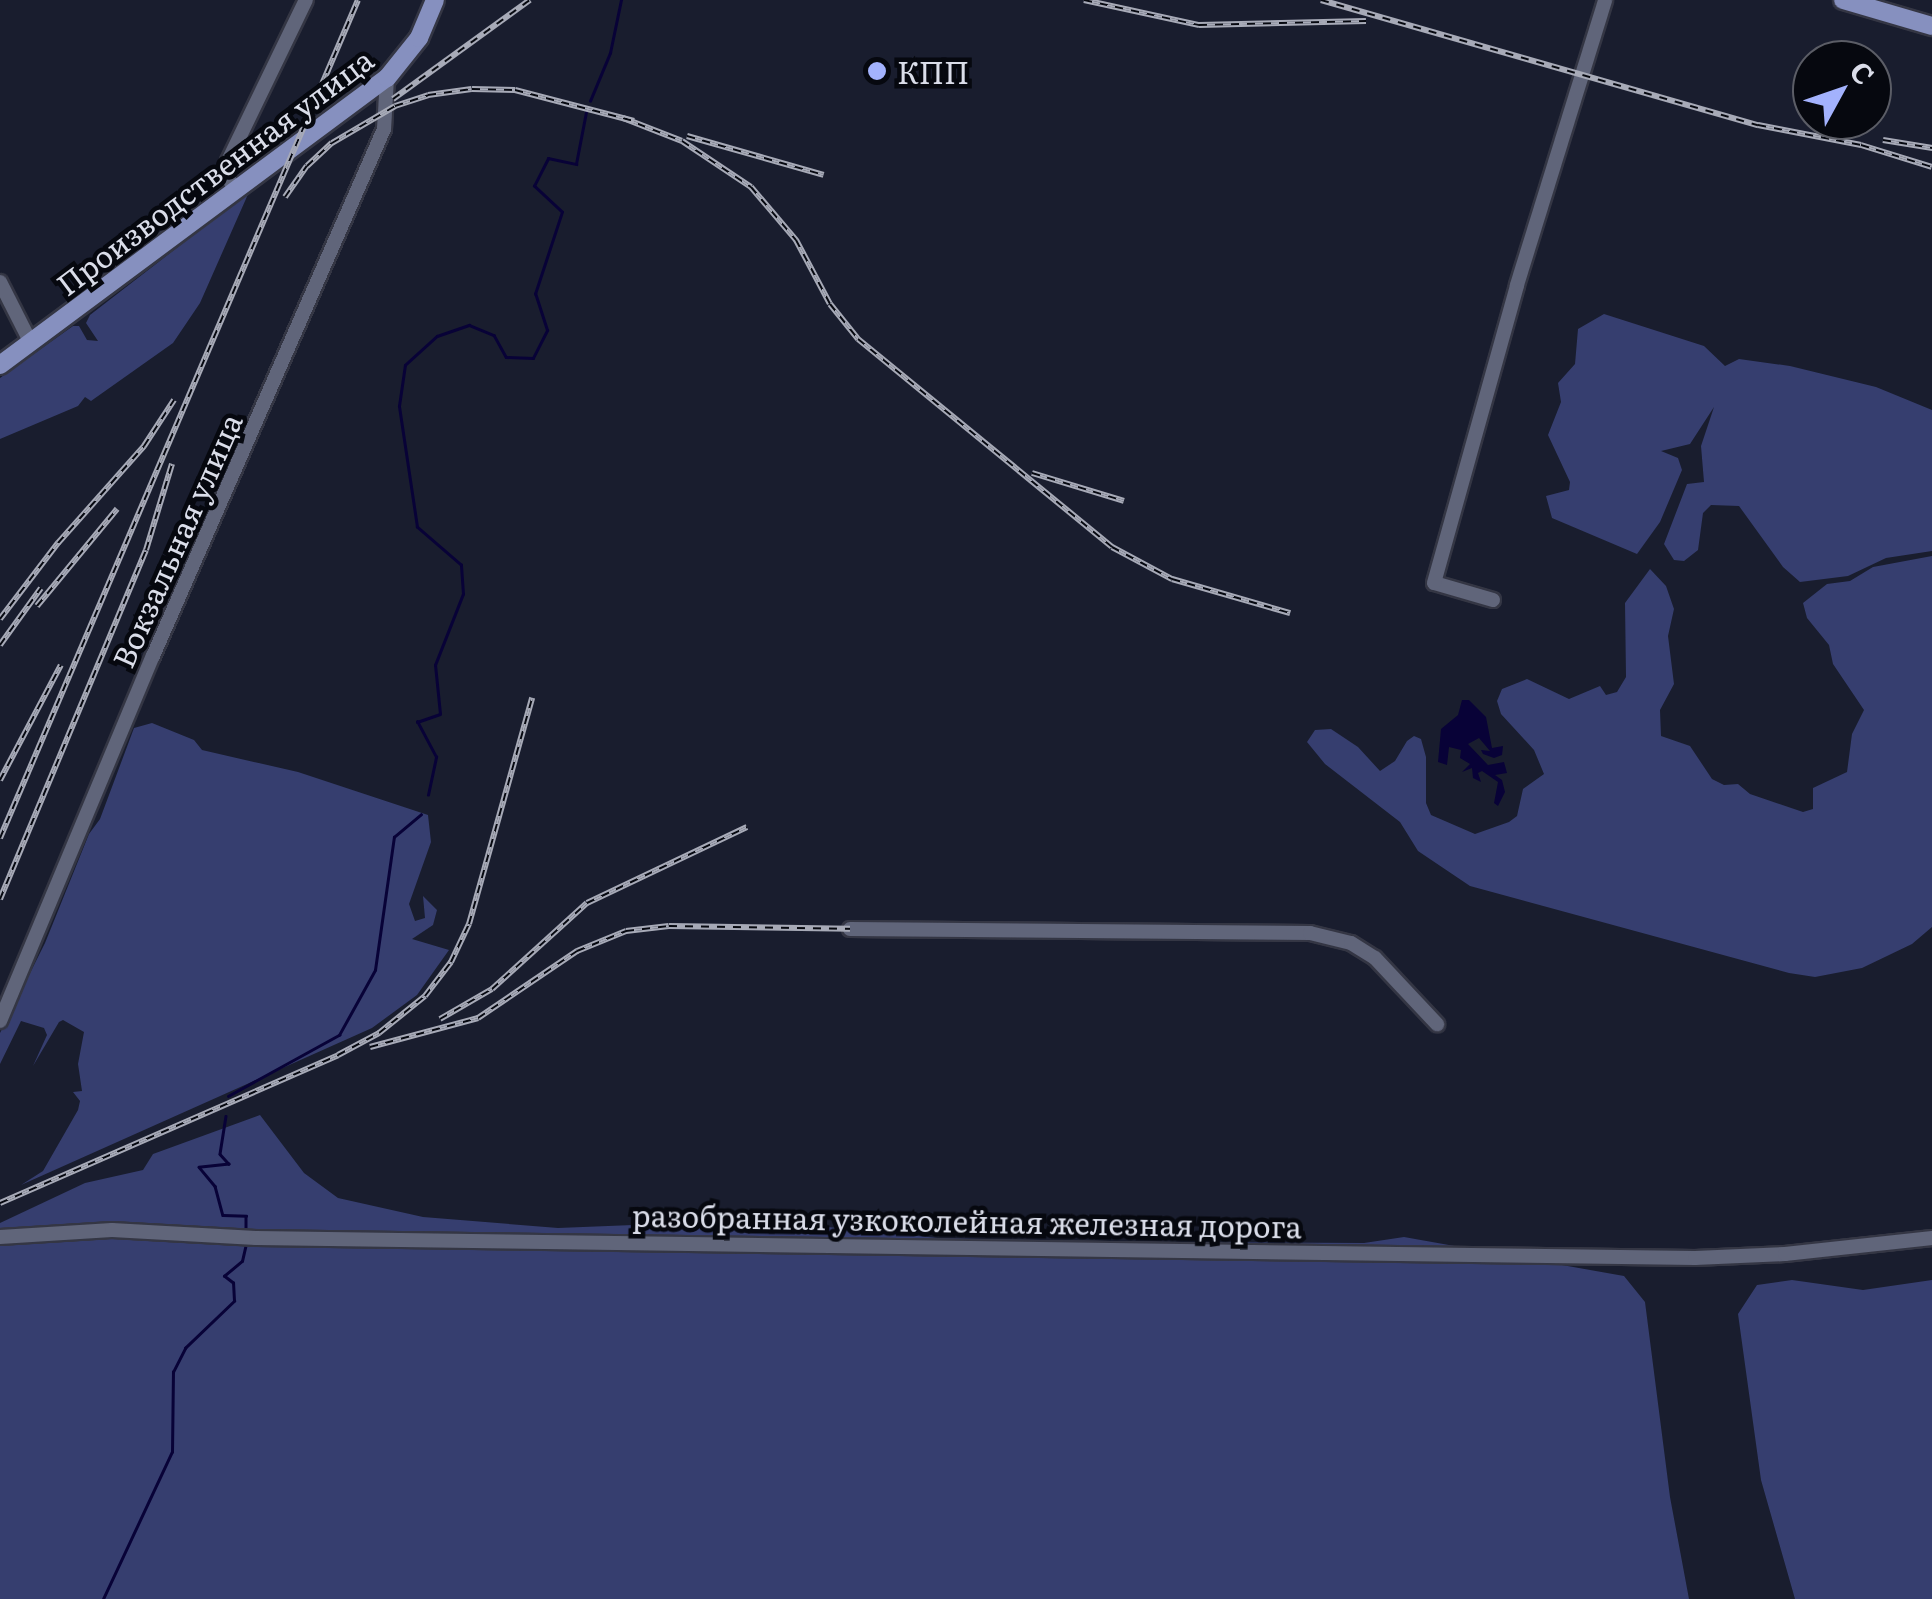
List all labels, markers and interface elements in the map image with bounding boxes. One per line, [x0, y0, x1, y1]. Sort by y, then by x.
street label: Производственная улица [49, 40, 379, 302]
north arrow [1792, 40, 1892, 140]
text: С [1841, 51, 1886, 93]
place label: КПП [897, 53, 969, 89]
marker: КПП [866, 60, 888, 82]
street label: Вокзальная улица [104, 407, 248, 673]
street label: разобранная узкоколейная железная дорога [632, 1196, 1302, 1244]

